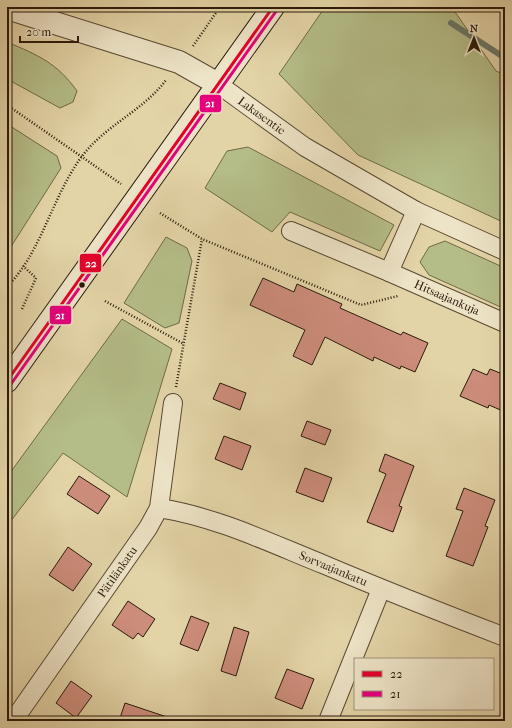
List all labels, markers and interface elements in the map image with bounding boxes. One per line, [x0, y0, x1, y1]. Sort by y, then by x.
scale bar [20, 18, 78, 44]
north arrow [454, 18, 494, 58]
text: N [470, 22, 479, 35]
text: 20 m [26, 25, 51, 39]
line badge: 21 [199, 94, 222, 113]
street label: Lakasentie [235, 94, 288, 138]
text: 21 [205, 97, 215, 110]
line badge: 22 [79, 253, 102, 273]
text: 22 [85, 257, 97, 270]
street label: Hitsaajankuja [412, 277, 482, 318]
unlabelled marker [77, 280, 87, 290]
line badge: 21 [49, 305, 72, 325]
text: 21 [55, 309, 65, 322]
street label: Pätilänkatu [95, 543, 140, 600]
street label: Sorvaajankatu [297, 548, 370, 589]
legend [354, 658, 494, 710]
text: 22 [390, 667, 402, 681]
text: 21 [390, 687, 400, 701]

